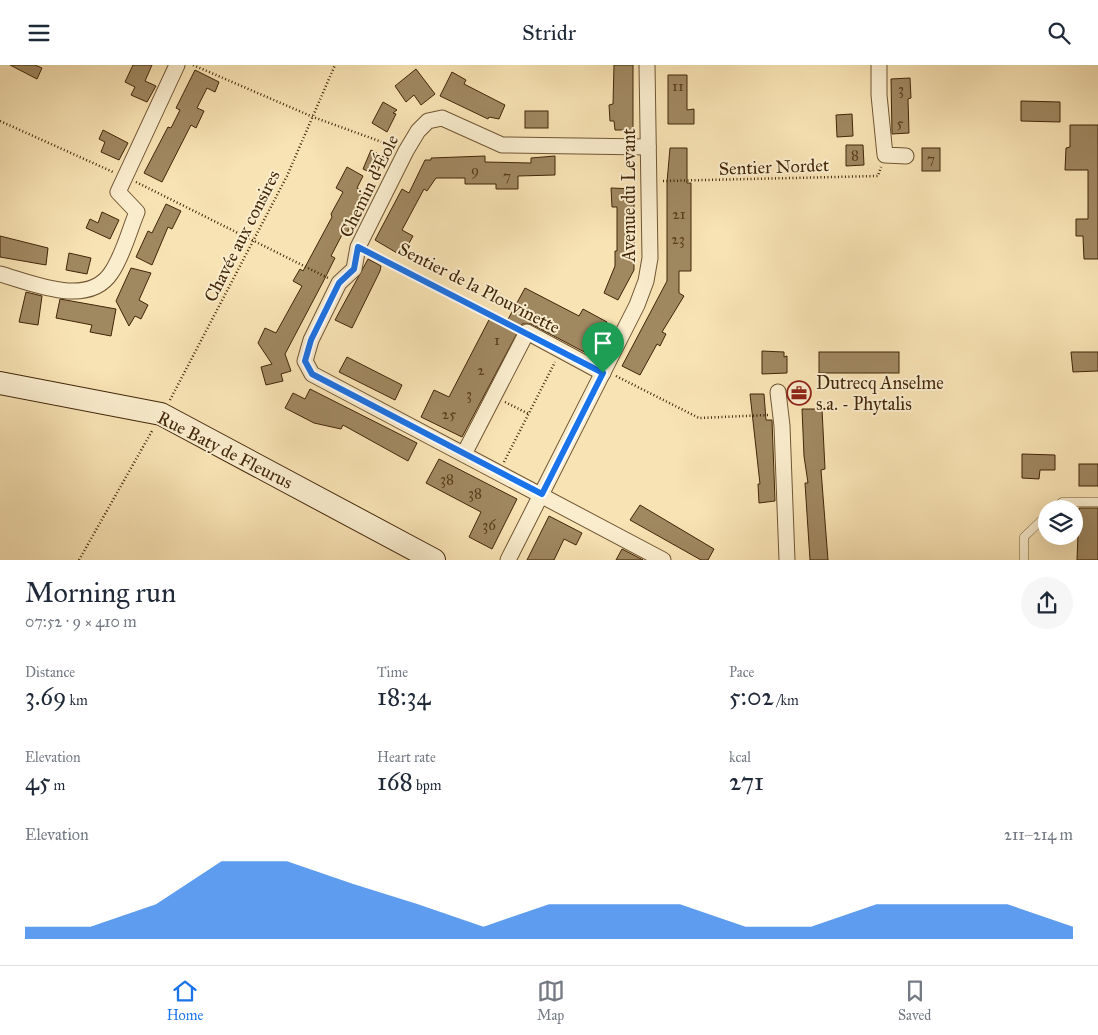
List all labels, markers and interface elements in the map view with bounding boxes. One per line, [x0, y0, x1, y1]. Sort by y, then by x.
icon: menu [25, 19, 53, 47]
text: Stridr [522, 19, 576, 46]
icon: search [1045, 19, 1073, 47]
house number: 11 [672, 77, 684, 95]
house number: 3 [898, 80, 904, 98]
house number: 5 [897, 114, 904, 132]
street label: Avenue du Levant [618, 128, 640, 263]
street label: Chemin d'Éole [333, 130, 403, 241]
house number: 8 [851, 146, 859, 164]
house number: 7 [927, 150, 935, 168]
street label: Sentier Nordet [718, 154, 830, 180]
house number: 9 [471, 161, 479, 179]
street label: Chavée aux consires [199, 166, 285, 306]
house number: 7 [503, 167, 511, 185]
house number: 21 [672, 205, 686, 223]
house number: 23 [671, 230, 685, 248]
street label: Sentier de la Plouvinette [394, 238, 564, 338]
pin [582, 322, 624, 373]
icon: arrive [589, 329, 617, 357]
house number: 1 [494, 331, 500, 349]
house number: 2 [477, 361, 485, 379]
place label: Dutrecq Anselme s.a. - Phytalis [816, 372, 944, 415]
office icon: Dutrecq Anselme s.a. - Phytalis [786, 380, 812, 406]
house number: 3 [466, 385, 472, 403]
house number: 25 [442, 405, 456, 423]
street label: Rue Baty de Fleurus [154, 406, 296, 494]
house number: 38 [440, 470, 454, 488]
house number: 38 [468, 484, 482, 502]
map controls [1038, 500, 1083, 545]
button: layers [1038, 500, 1083, 545]
house number: 36 [482, 516, 497, 534]
text: Morning run [25, 575, 176, 610]
button: share [1021, 577, 1073, 629]
text: 07:52 · 9 × 410 m [25, 612, 137, 631]
text: Distance [25, 664, 75, 681]
text: Time [377, 664, 408, 681]
text: Pace [729, 664, 754, 681]
text: 3.69 [25, 681, 66, 712]
text: 18:34 [377, 681, 430, 712]
text: 5:02 [729, 681, 774, 712]
text: km [66, 692, 88, 709]
text: /km [774, 692, 799, 709]
text: Elevation [25, 749, 81, 766]
text: Heart rate [377, 749, 436, 766]
text: kcal [729, 749, 751, 766]
text: 45 [25, 766, 51, 797]
text: 168 [377, 766, 413, 797]
text: 271 [729, 766, 764, 797]
text: m [51, 777, 65, 794]
text: bpm [413, 777, 441, 794]
text: Elevation [25, 825, 89, 844]
text: 211–214 m [1004, 825, 1073, 844]
tab: Home [167, 977, 203, 1024]
tab: Map [537, 977, 565, 1024]
tab: Saved [898, 977, 931, 1024]

